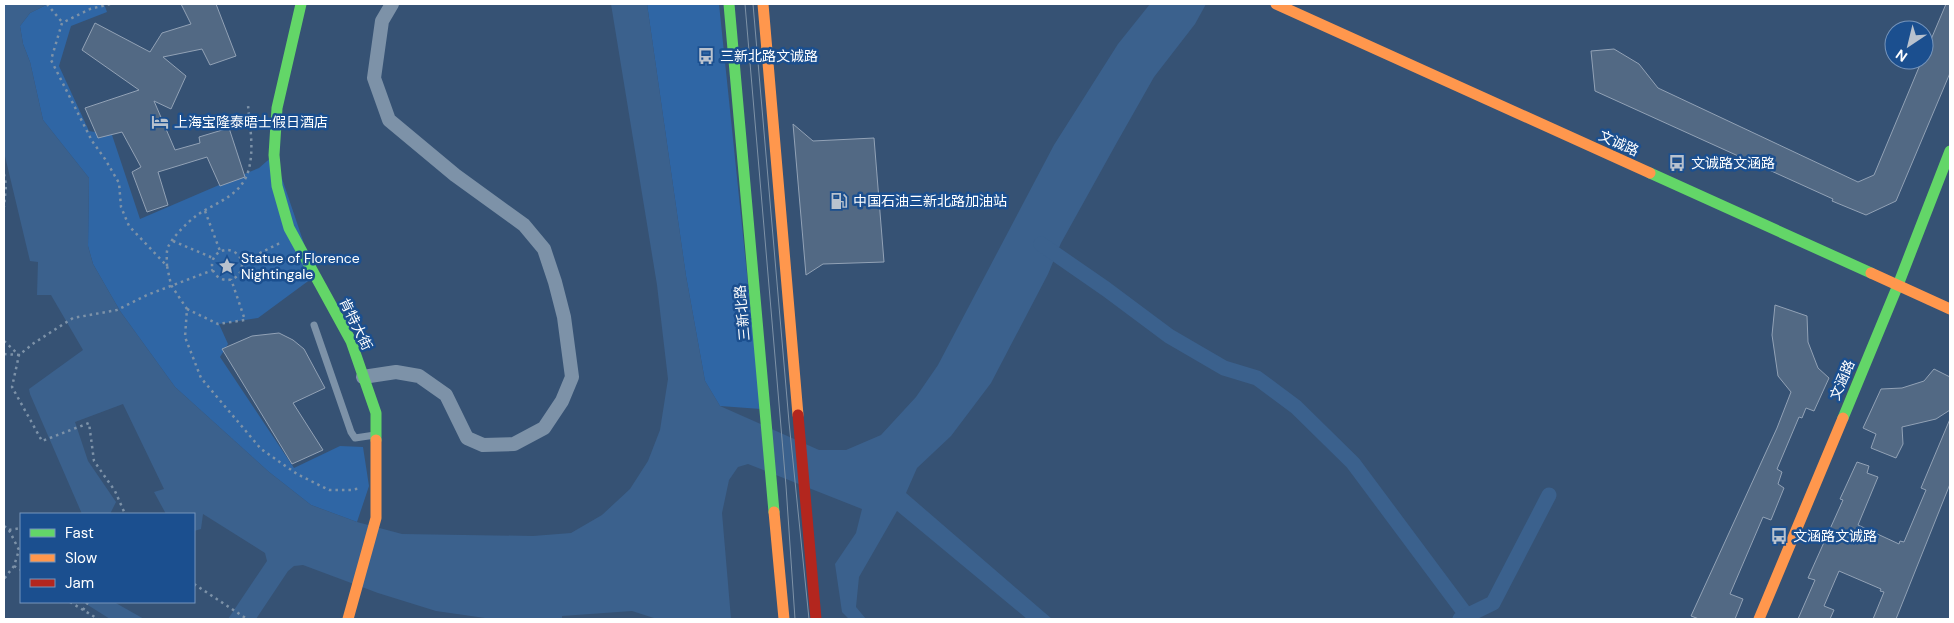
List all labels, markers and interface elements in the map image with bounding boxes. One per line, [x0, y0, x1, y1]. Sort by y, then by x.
north arrow [1884, 20, 1934, 70]
text: N [1892, 45, 1911, 66]
bus stop icon: 三新北路文诚路 [696, 46, 716, 66]
place label: 三新北路文诚路 [720, 47, 818, 65]
hotel icon: 上海宝隆泰晤士假日酒店 [150, 112, 170, 132]
place label: 上海宝隆泰晤士假日酒店 [174, 113, 328, 131]
street label: 文诚路 [1596, 126, 1642, 160]
bus stop icon: 文诚路文涵路 [1667, 153, 1687, 173]
place label: 文诚路文涵路 [1691, 154, 1775, 172]
fuel station icon: 中国石油三新北路加油站 [829, 191, 849, 211]
place label: 中国石油三新北路加油站 [853, 192, 1007, 210]
place label: Statue of Florence Nightingale [241, 249, 360, 283]
place icon: Statue of Florence Nightingale [217, 256, 237, 276]
street label: 三新北路 [731, 284, 753, 342]
street label: 肯特大街 [336, 295, 376, 353]
street label: 文涵路 [1826, 357, 1858, 403]
legend [20, 513, 195, 603]
text: Fast [65, 523, 94, 543]
bus stop icon: 文涵路文诚路 [1769, 526, 1789, 546]
place label: 文涵路文诚路 [1793, 527, 1877, 545]
text: Slow [65, 548, 98, 568]
text: Jam [65, 573, 94, 593]

